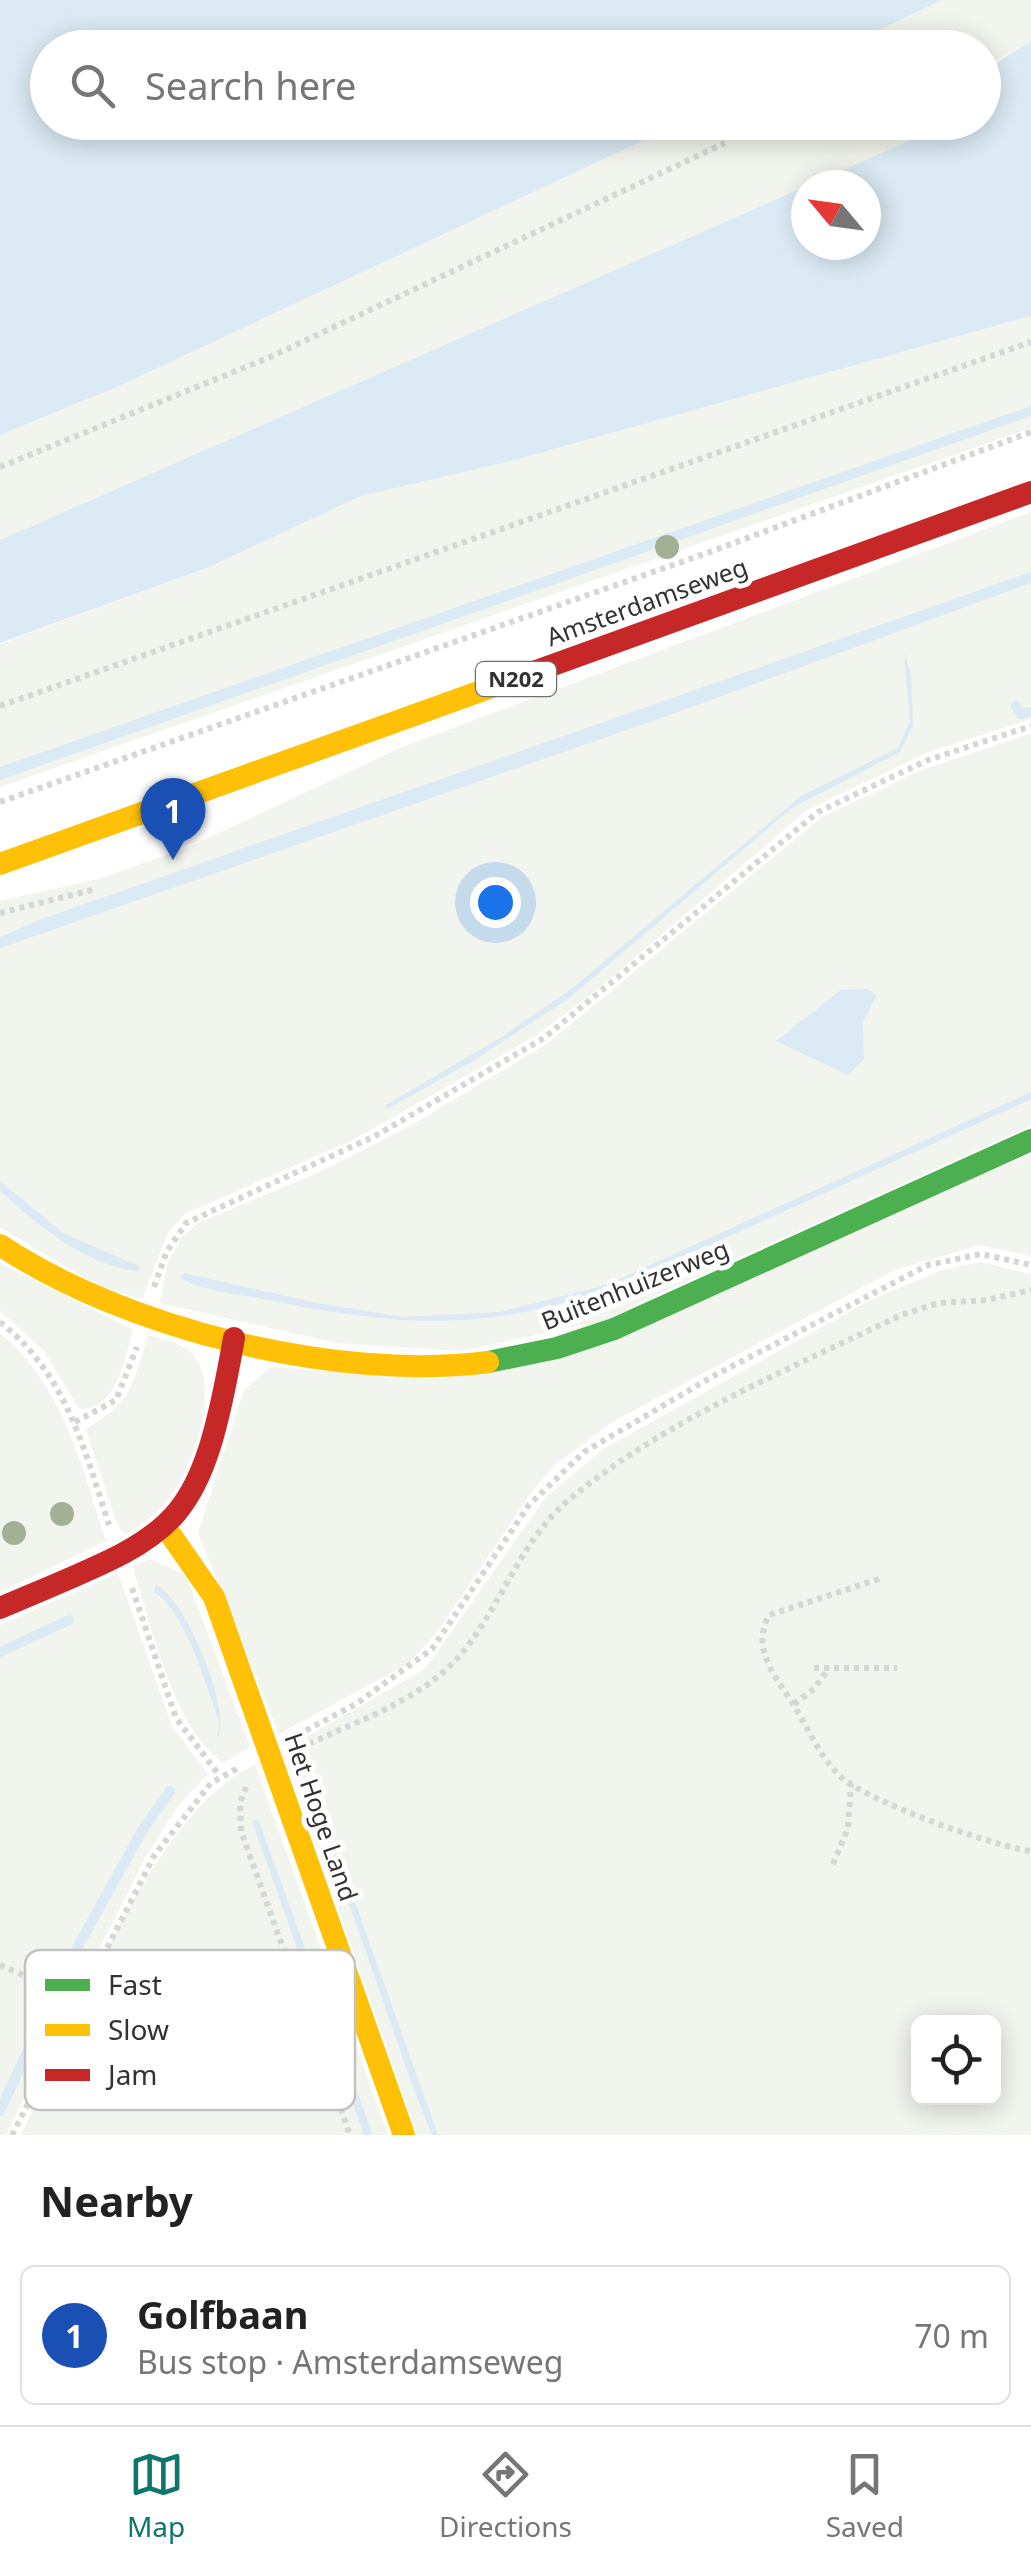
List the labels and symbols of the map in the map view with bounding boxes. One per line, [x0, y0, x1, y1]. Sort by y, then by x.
north arrow [791, 170, 881, 260]
street label: Amsterdamseweg [541, 549, 752, 653]
road number: N202 [476, 662, 556, 696]
pin: 1 [140, 778, 206, 860]
your location [470, 877, 521, 928]
street label: Buitenhuizerweg [536, 1231, 733, 1337]
street label: Het Hoge Land [277, 1728, 367, 1905]
legend [25, 1950, 355, 2110]
text: Fast [108, 1965, 162, 2003]
text: Slow [108, 2010, 169, 2048]
text: Jam [105, 2055, 158, 2093]

